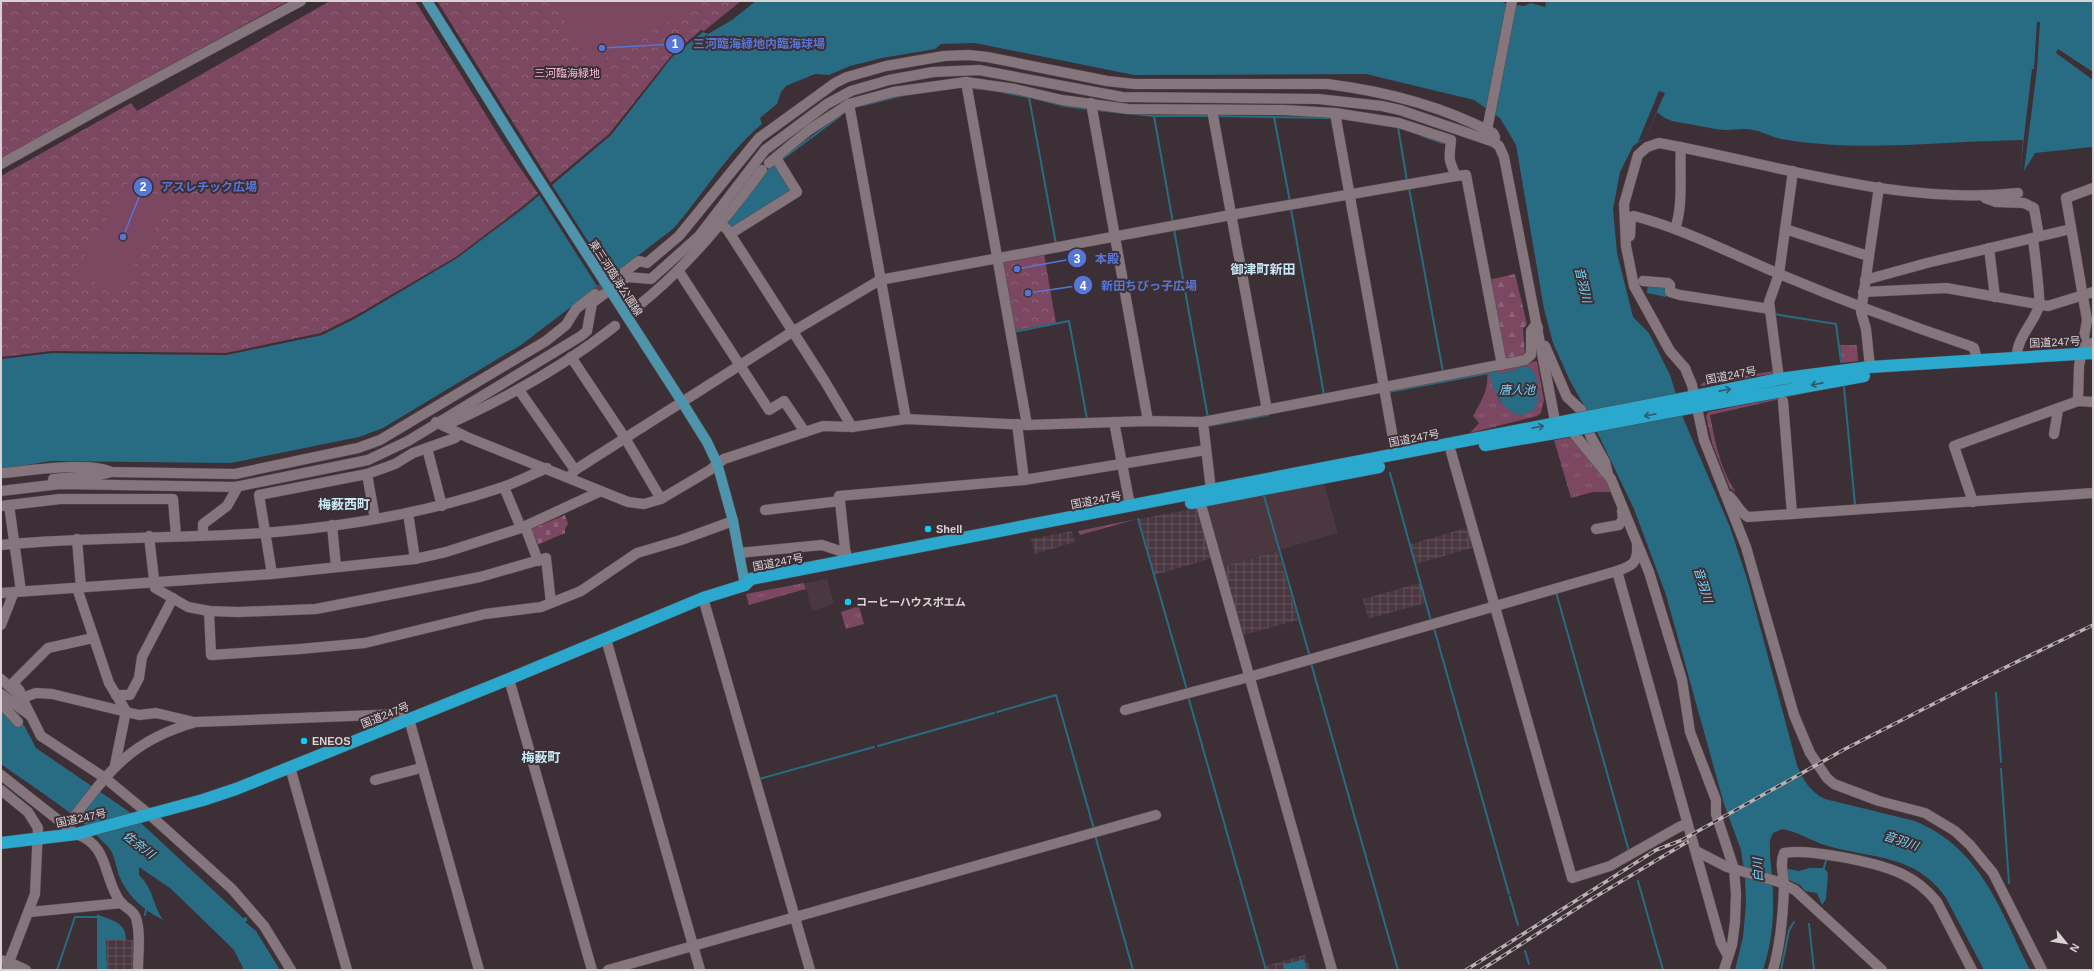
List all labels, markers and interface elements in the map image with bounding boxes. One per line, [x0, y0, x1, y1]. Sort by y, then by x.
callout: 三河臨海緑地内臨海球場 [665, 32, 833, 56]
text: 1 [672, 37, 679, 51]
text: 三河臨海緑地内臨海球場 [693, 37, 825, 51]
park label: 三河臨海緑地 [534, 67, 600, 79]
callout: アスレチック広場 [133, 175, 265, 199]
text: 2 [140, 180, 147, 194]
text: アスレチック広場 [161, 180, 257, 194]
street label: 東三河臨海公園線 [587, 238, 645, 318]
callout: 本殿 [1067, 246, 1127, 270]
text: 3 [1074, 252, 1081, 266]
text: 本殿 [1095, 252, 1119, 266]
district label: 御津町新田 [1230, 262, 1296, 277]
water label: 音羽川 [1572, 266, 1594, 306]
callout: 新田ちびっ子広場 [1073, 273, 1205, 297]
text: 4 [1080, 279, 1087, 293]
text: 新田ちびっ子広場 [1101, 279, 1197, 293]
street label: 国道247号 [2029, 335, 2081, 349]
street label: 国道247号 [1705, 364, 1757, 386]
one-way arrow [1811, 380, 1824, 388]
water label: 唐人池 [1499, 383, 1536, 397]
one-way arrow [1718, 386, 1731, 394]
one-way arrow [1644, 412, 1657, 420]
one-way arrow [1531, 422, 1544, 430]
street label: 国道247号 [1388, 427, 1440, 449]
street label: 国道247号 [1070, 489, 1122, 511]
district label: 梅薮西町 [318, 497, 370, 512]
place label: Shell [936, 523, 962, 535]
marker: Shell [923, 524, 933, 534]
street label: 国道247号 [752, 551, 804, 573]
water label: 音羽川 [1691, 566, 1716, 606]
place label: コーヒーハウスポエム [856, 596, 966, 608]
marker: コーヒーハウスポエム [843, 597, 853, 607]
street label: 国道247号 [359, 700, 411, 730]
place label: ENEOS [312, 735, 351, 747]
marker: ENEOS [299, 736, 309, 746]
district label: 梅薮町 [521, 750, 561, 765]
street label: 国道247号 [55, 807, 107, 829]
water label: 佐奈川 [121, 828, 159, 863]
water label: 音羽川 [1882, 829, 1922, 854]
water label: 白川 [1751, 856, 1765, 882]
north arrow [2046, 923, 2086, 963]
text: N [2067, 942, 2082, 954]

